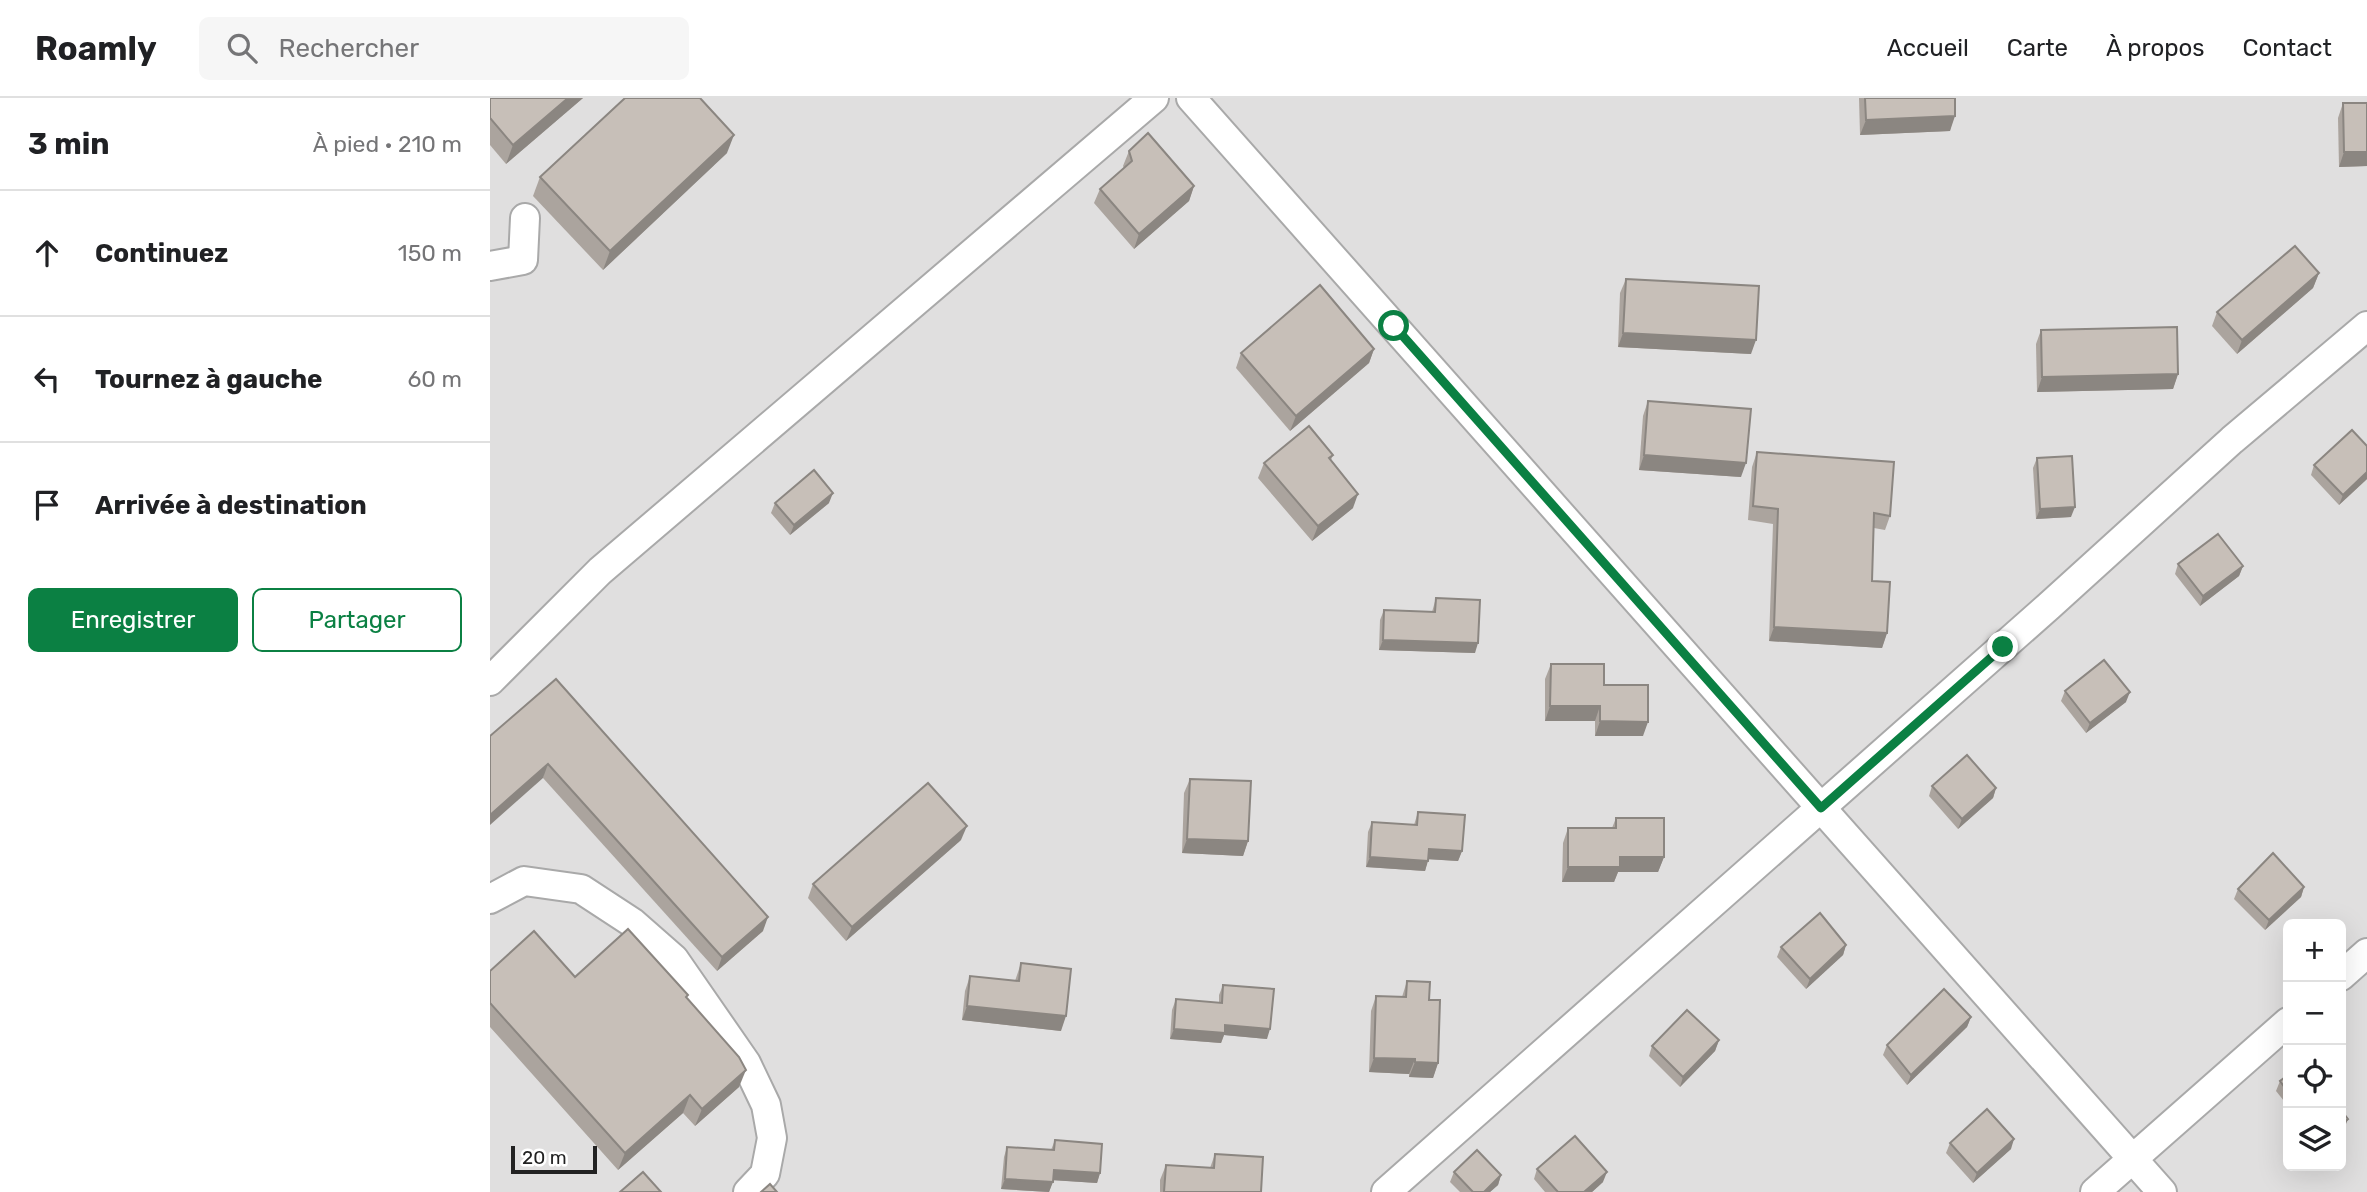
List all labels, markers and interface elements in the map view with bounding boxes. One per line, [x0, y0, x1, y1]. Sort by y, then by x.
search box [199, 17, 689, 80]
text: Roamly [35, 29, 157, 68]
icon: search [223, 29, 261, 67]
text: Rechercher [279, 33, 419, 64]
text: Accueil [1887, 34, 1969, 62]
text: Carte [2007, 34, 2068, 62]
text: À propos [2106, 34, 2205, 62]
text: Contact [2243, 34, 2332, 62]
text: 3 min [28, 126, 110, 162]
text: À pied · 210 m [313, 130, 462, 158]
icon: ahead [28, 234, 66, 272]
text: Continuez [95, 238, 228, 269]
text: 150 m [398, 239, 462, 267]
route start [1378, 310, 1409, 341]
icon: left [28, 360, 66, 398]
text: Tournez à gauche [95, 364, 323, 395]
text: 60 m [407, 365, 462, 393]
icon: arrive [28, 486, 66, 524]
text: Arrivée à destination [95, 490, 367, 521]
button: Enregistrer [28, 588, 238, 652]
button: Partager [252, 588, 462, 652]
route end [1987, 631, 2018, 662]
map controls [2283, 919, 2346, 1171]
button: + [2283, 919, 2346, 982]
button: − [2283, 982, 2346, 1045]
button: locate [2283, 1045, 2346, 1108]
button: layers [2283, 1108, 2346, 1171]
scale bar [511, 1143, 597, 1175]
text: 20 m [522, 1146, 567, 1169]

